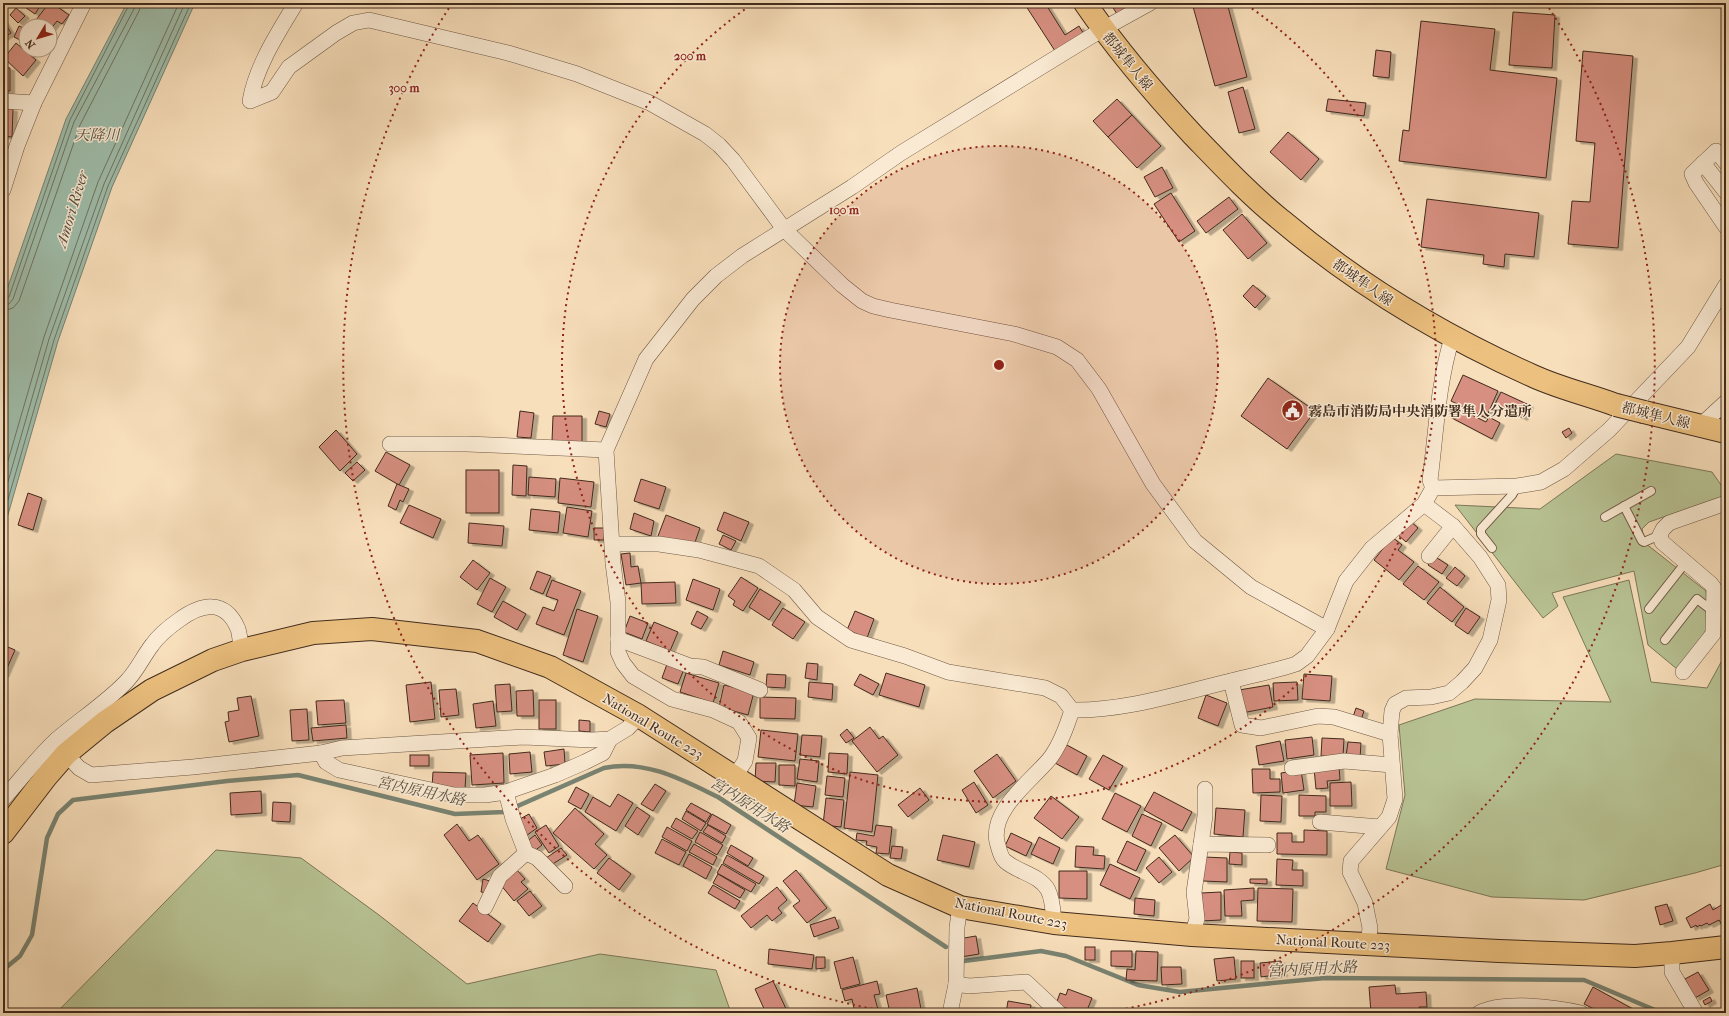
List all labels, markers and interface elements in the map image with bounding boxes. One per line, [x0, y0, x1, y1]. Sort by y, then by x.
north arrow [18, 18, 58, 58]
street label: 都城隼人線 [1099, 29, 1156, 94]
text: N [22, 36, 38, 51]
text: 200 m [674, 49, 707, 63]
text: 300 m [389, 81, 420, 96]
water label: 天降川 [74, 126, 121, 144]
water label: Amori River [51, 167, 93, 251]
text: 100 m [829, 203, 860, 217]
street label: 都城隼人線 [1329, 255, 1396, 309]
centre of rings [992, 358, 1006, 372]
public building icon: 霧島市消防局中央消防署隼人分遣所 [1280, 398, 1306, 424]
street label: 都城隼人線 [1620, 399, 1692, 432]
place label: 霧島市消防局中央消防署隼人分遣所 [1308, 403, 1532, 420]
street label: National Route 223 [599, 690, 706, 763]
water label: 宮内原用水路 [375, 773, 468, 809]
water label: 宮内原用水路 [707, 774, 794, 837]
street label: National Route 223 [953, 894, 1069, 933]
street label: National Route 223 [1276, 931, 1390, 954]
water label: 宮内原用水路 [1267, 958, 1358, 980]

